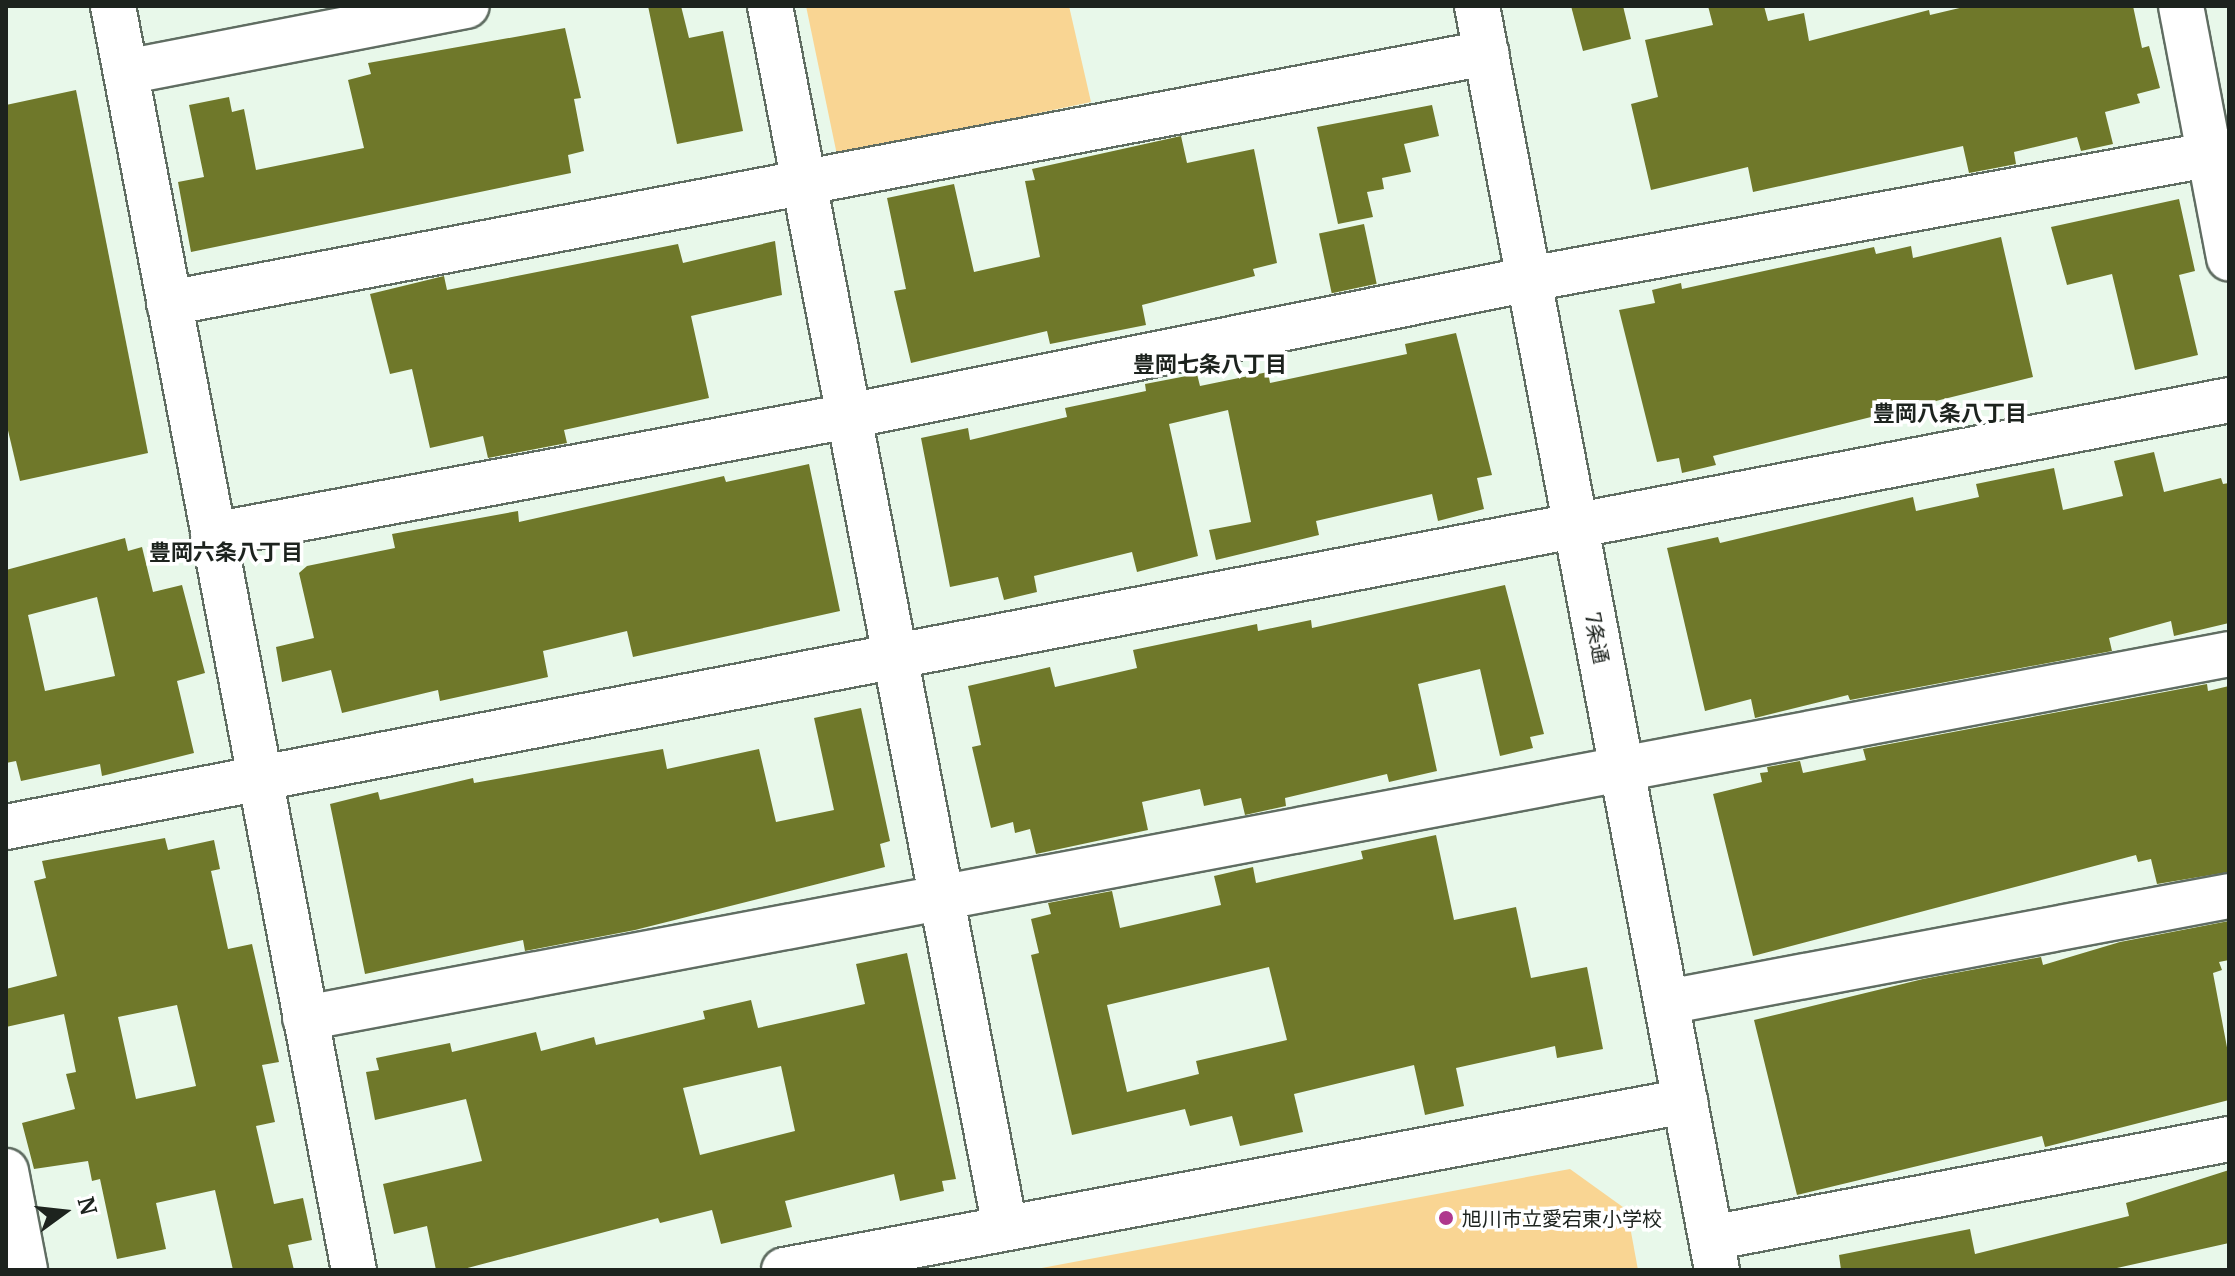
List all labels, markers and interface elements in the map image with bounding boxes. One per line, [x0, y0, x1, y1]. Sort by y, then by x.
district label: 豊岡七条八丁目 [1133, 352, 1287, 378]
district label: 豊岡八条八丁目 [1873, 401, 2027, 427]
district label: 豊岡六条八丁目 [149, 540, 303, 566]
street label: 7条通 [1580, 610, 1614, 666]
north arrow [24, 1172, 104, 1252]
text: N [71, 1194, 103, 1218]
place label: 旭川市立愛宕東小学校 [1462, 1206, 1662, 1230]
marker: 旭川市立愛宕東小学校 [1437, 1209, 1455, 1227]

